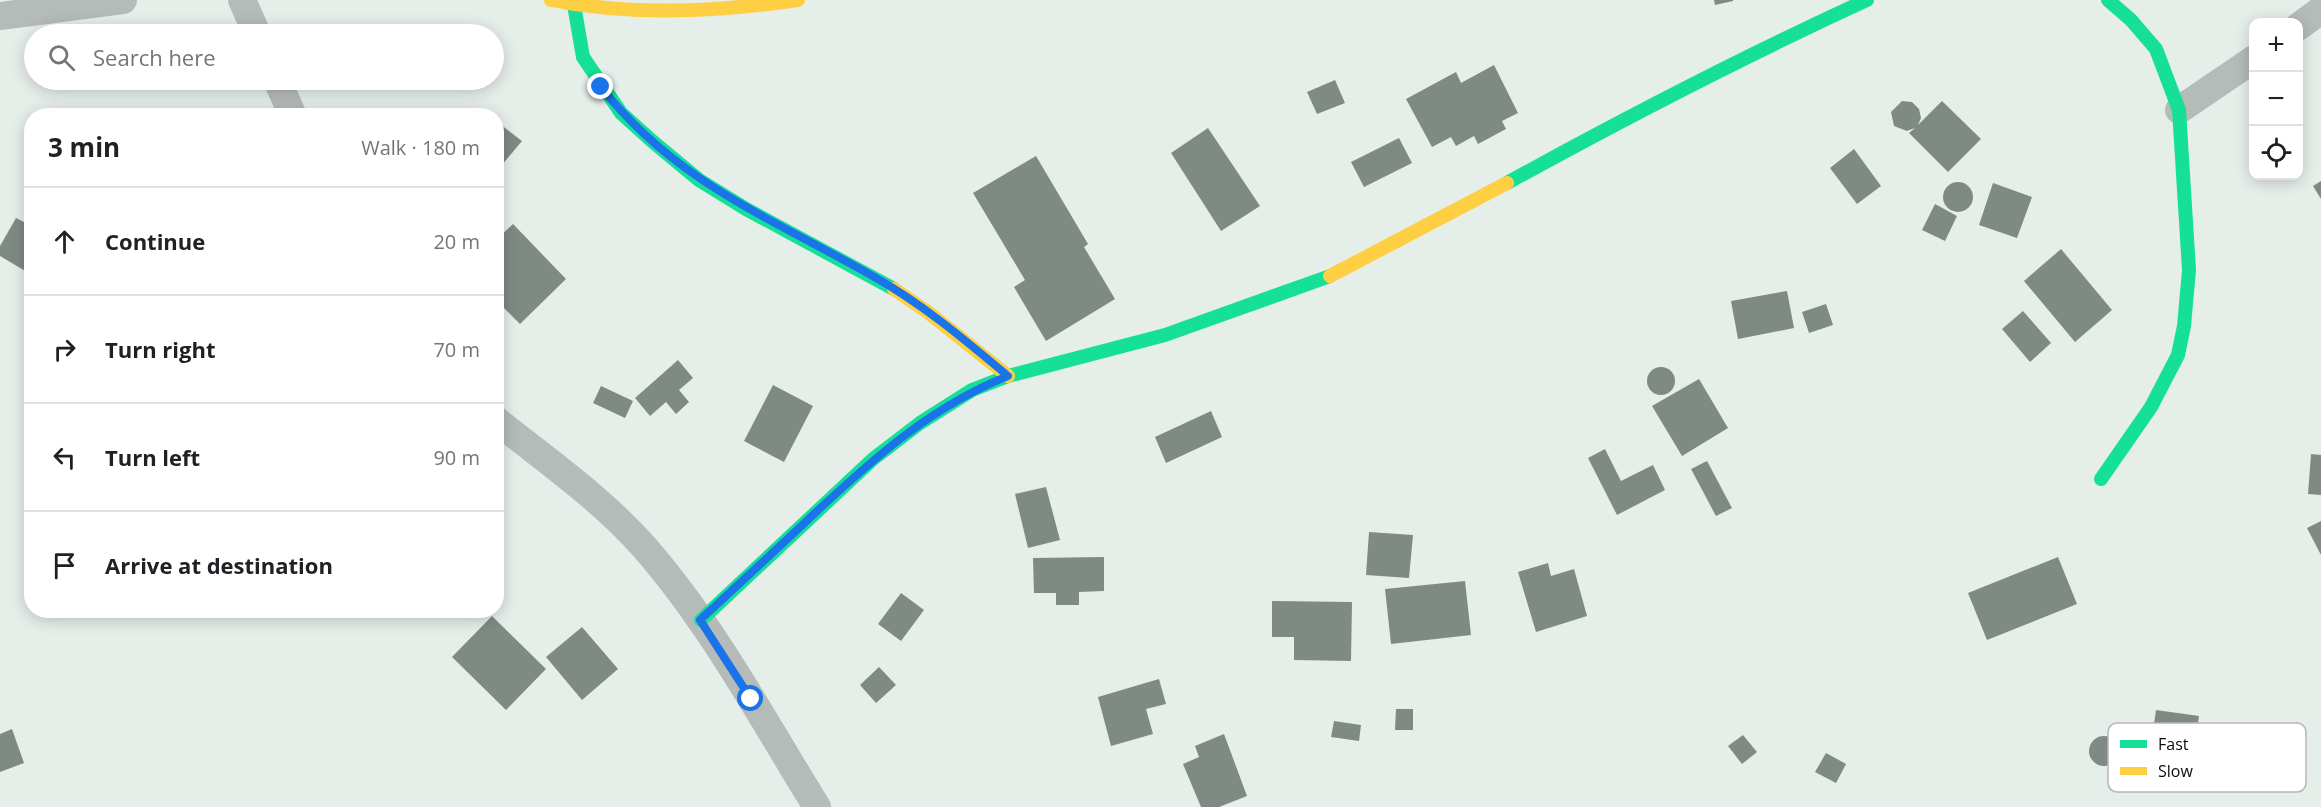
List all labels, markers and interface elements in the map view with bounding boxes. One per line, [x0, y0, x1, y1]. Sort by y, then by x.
map controls [2249, 18, 2303, 180]
button: + [2249, 18, 2303, 72]
search box [24, 24, 504, 90]
icon: search [45, 41, 78, 74]
text: Search here [93, 42, 216, 72]
button: − [2249, 72, 2303, 126]
route end [587, 73, 613, 99]
button: locate [2249, 126, 2303, 180]
text: 3 min [48, 129, 120, 165]
text: Walk · 180 m [361, 134, 480, 161]
icon: ahead [48, 225, 81, 258]
text: Continue [105, 226, 205, 256]
text: 20 m [433, 228, 480, 255]
icon: right [48, 333, 81, 366]
text: Turn right [105, 334, 216, 364]
text: 70 m [433, 336, 480, 363]
icon: left [48, 441, 81, 474]
text: Turn left [105, 442, 200, 472]
text: 90 m [433, 444, 480, 471]
icon: arrive [48, 549, 81, 582]
text: Arrive at destination [105, 550, 333, 580]
route start [737, 685, 763, 711]
legend [2108, 723, 2306, 792]
text: Fast [2158, 733, 2189, 755]
text: Slow [2158, 760, 2193, 782]

